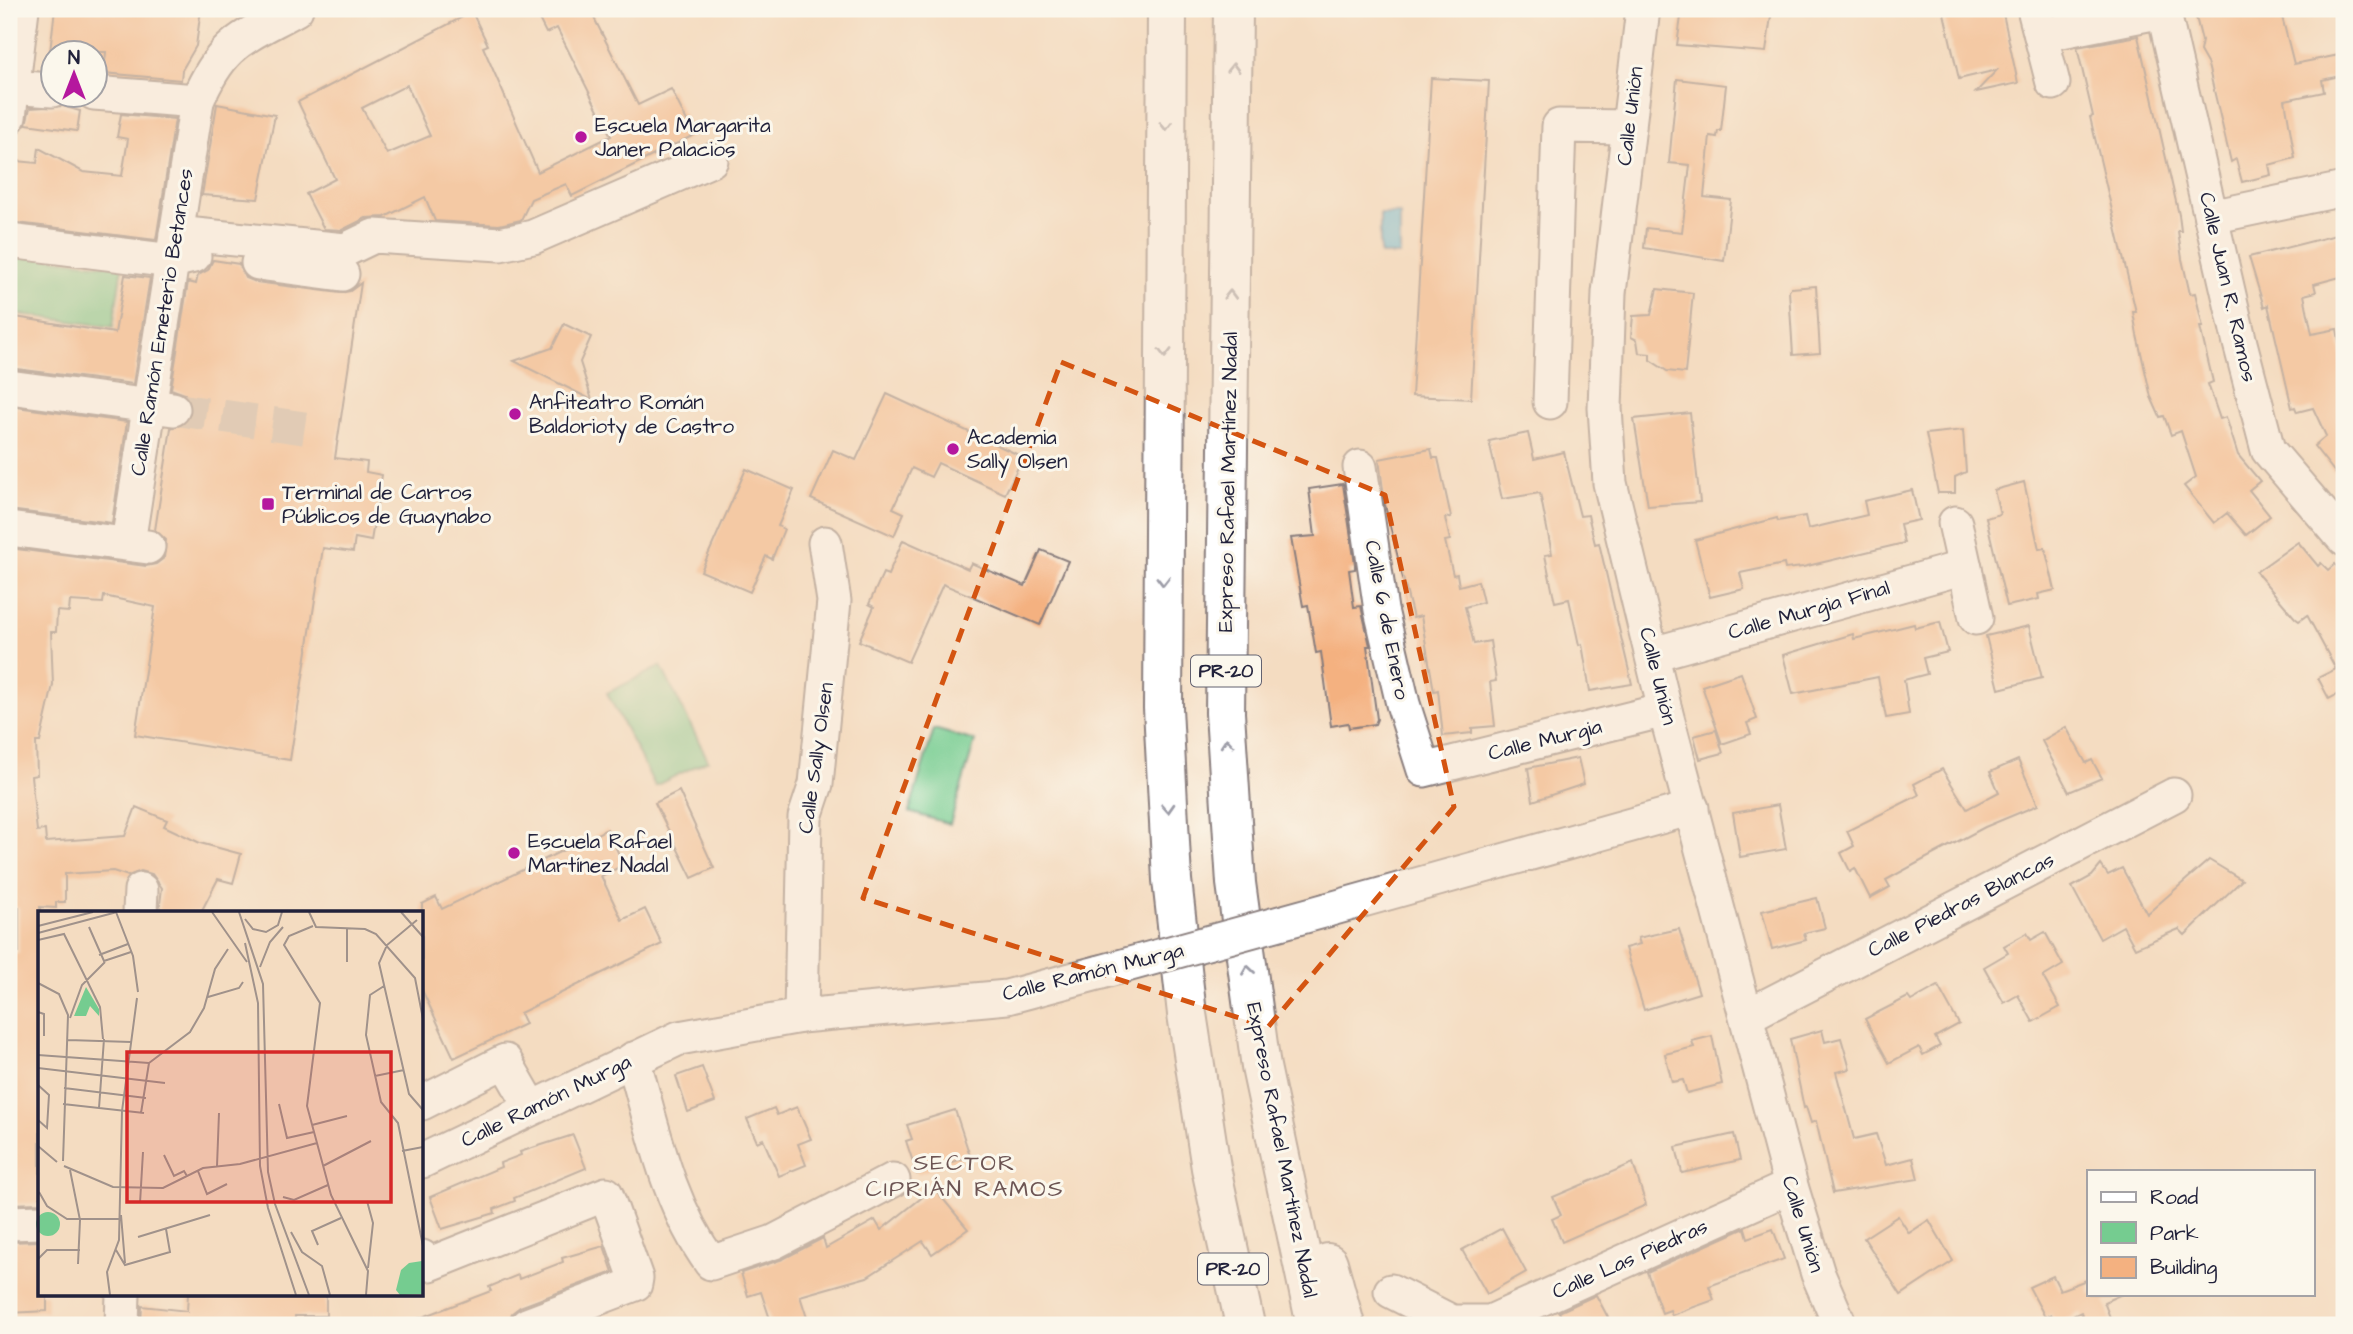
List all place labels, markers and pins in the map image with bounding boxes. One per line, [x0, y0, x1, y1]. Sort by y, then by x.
place label: Escuela Margarita Janer Palacios [595, 111, 771, 164]
marker: Escuela Margarita Janer Palacios [573, 129, 589, 145]
place label: Anfiteatro Román Baldorioty de Castro [529, 388, 734, 443]
marker: Anfiteatro Román Baldorioty de Castro [507, 406, 523, 422]
place label: Academia Sally Olsen [967, 423, 1068, 478]
marker: Academia Sally Olsen [945, 441, 961, 457]
place label: Terminal de Carros Públicos de Guaynabo [282, 478, 491, 533]
marker: Terminal de Carros Públicos de Guaynabo [260, 496, 276, 512]
place label: Escuela Rafael Martínez Nadal [528, 827, 672, 880]
marker: Escuela Rafael Martínez Nadal [506, 845, 522, 861]

